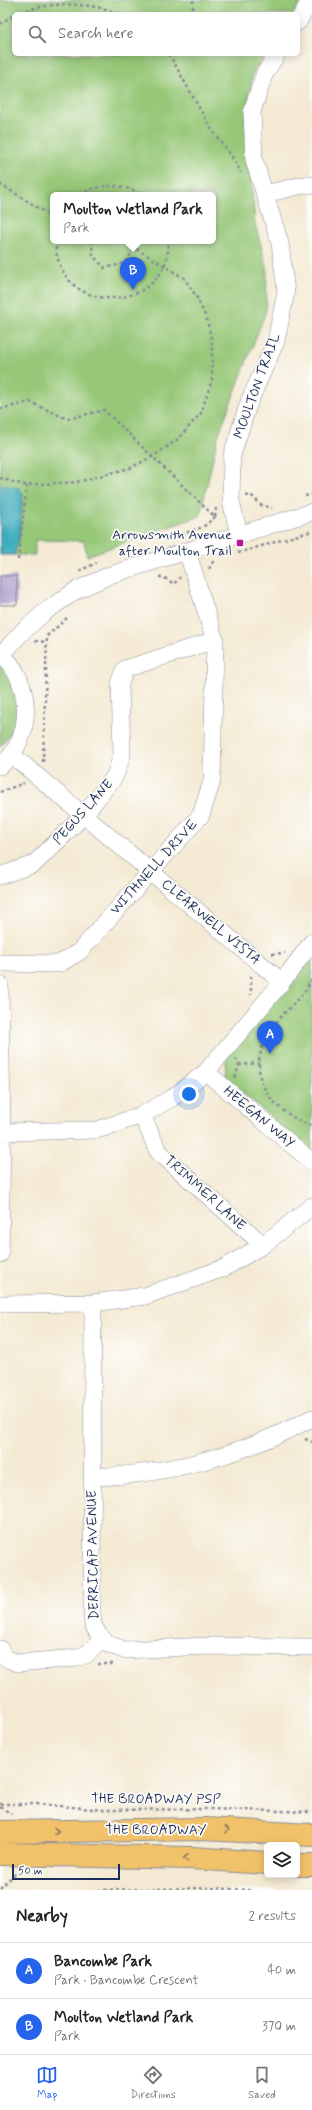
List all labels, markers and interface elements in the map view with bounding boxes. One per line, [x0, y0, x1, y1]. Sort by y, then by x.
search box [12, 12, 300, 56]
icon: search [26, 23, 48, 45]
text: Search here [58, 24, 134, 44]
popup [50, 192, 216, 244]
text: Moulton Wetland Park [63, 200, 203, 220]
text: Park [63, 220, 89, 237]
pin: B [120, 257, 146, 290]
street label: MOULTON TRAIL [230, 330, 285, 441]
place label: Arrowsmith Avenue after Moulton Trail [112, 526, 232, 560]
marker: Arrowsmith Avenue after Moulton Trail [235, 538, 245, 548]
street label: PEGUS LANE [49, 776, 117, 848]
street label: WITHNELL DRIVE [106, 816, 202, 918]
street label: CLEARWELL VISTA [158, 875, 265, 969]
pin: A [257, 1021, 283, 1054]
street label: HEEGAN WAY [220, 1082, 299, 1152]
your location [179, 1084, 199, 1104]
street label: TRIMMER LANE [160, 1152, 250, 1234]
street label: DERRICAP AVENUE [83, 1490, 103, 1620]
street label: THE BROADWAY PSP [91, 1790, 221, 1808]
street label: THE BROADWAY [105, 1821, 207, 1839]
one-way arrow [224, 1826, 230, 1835]
one-way arrow [53, 1827, 59, 1835]
map controls [264, 1842, 300, 1878]
button: layers [264, 1842, 300, 1878]
one-way arrow [183, 1854, 189, 1863]
scale bar [12, 1862, 120, 1881]
text: 50 m [18, 1864, 43, 1878]
text: Nearby [16, 1905, 68, 1927]
text: 2 results [249, 1908, 296, 1925]
text: Bancombe Park [54, 1952, 152, 1972]
text: A [25, 1962, 33, 1979]
text: 40 m [267, 1962, 296, 1979]
text: Park · Bancombe Crescent [54, 1972, 199, 1989]
text: Moulton Wetland Park [54, 2008, 193, 2028]
text: B [25, 2018, 33, 2035]
text: 370 m [262, 2018, 296, 2035]
text: Park [54, 2028, 80, 2045]
tab: Map [36, 2064, 58, 2102]
tab: Directions [130, 2064, 176, 2102]
tab: Saved [248, 2064, 276, 2102]

